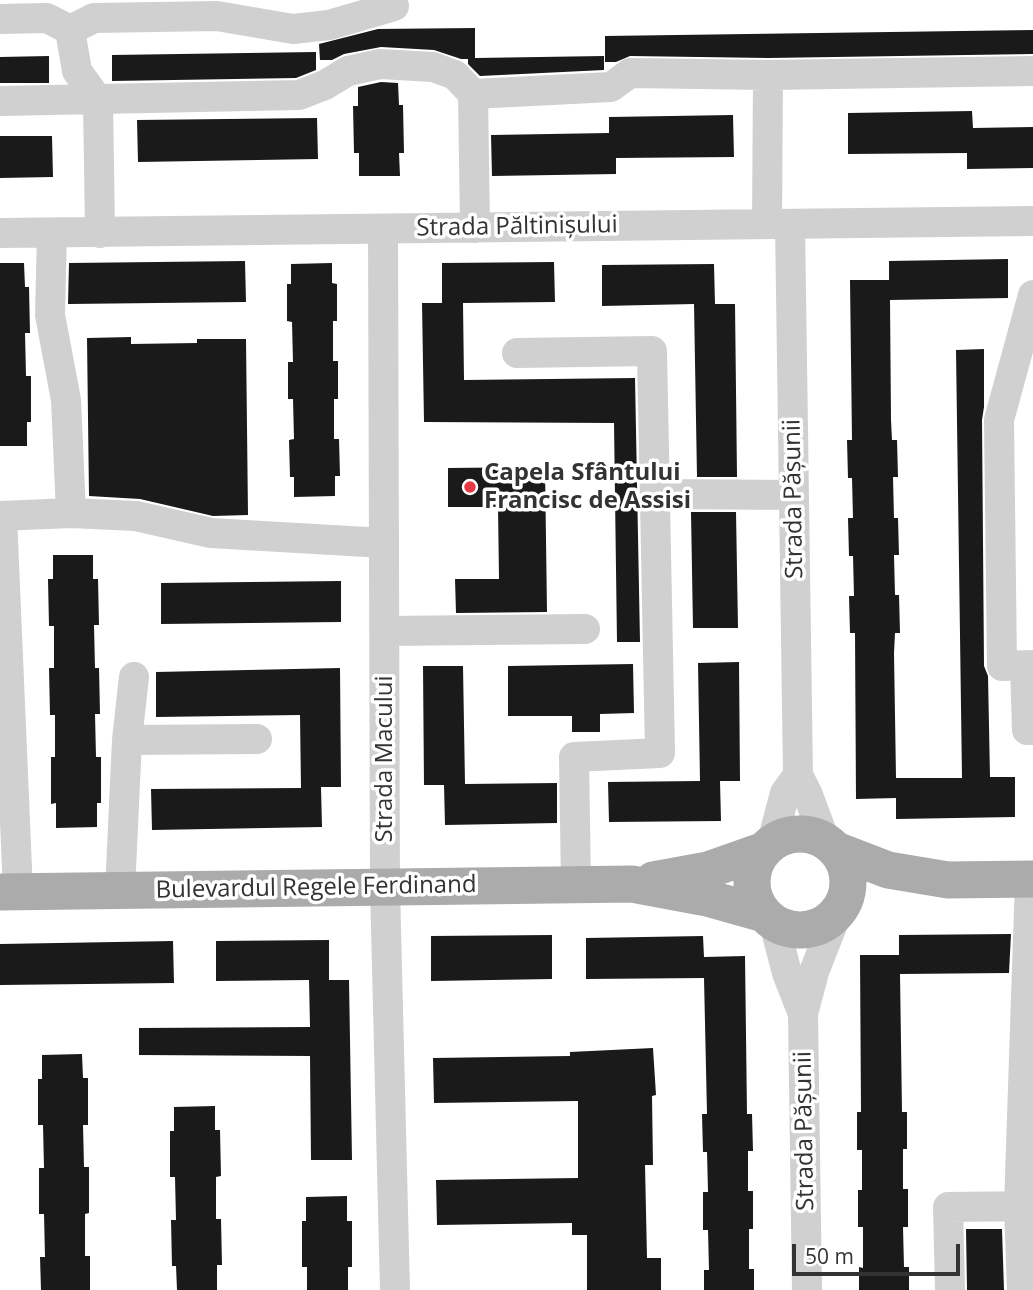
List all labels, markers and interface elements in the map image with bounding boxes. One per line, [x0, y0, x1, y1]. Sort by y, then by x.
street label: Strada Păltinișului [416, 211, 618, 243]
street label: Strada Pășunii [778, 419, 810, 579]
place label: Capela Sfântului Francisc de Assisi [484, 459, 691, 515]
marker: Capela Sfântului Francisc de Assisi [462, 479, 478, 495]
street label: Strada Macului [371, 675, 399, 843]
street label: Bulevardul Regele Ferdinand [155, 871, 477, 905]
street label: Strada Pășunii [789, 1051, 821, 1211]
scale bar [795, 1230, 963, 1274]
text: 50 m [805, 1242, 854, 1270]

